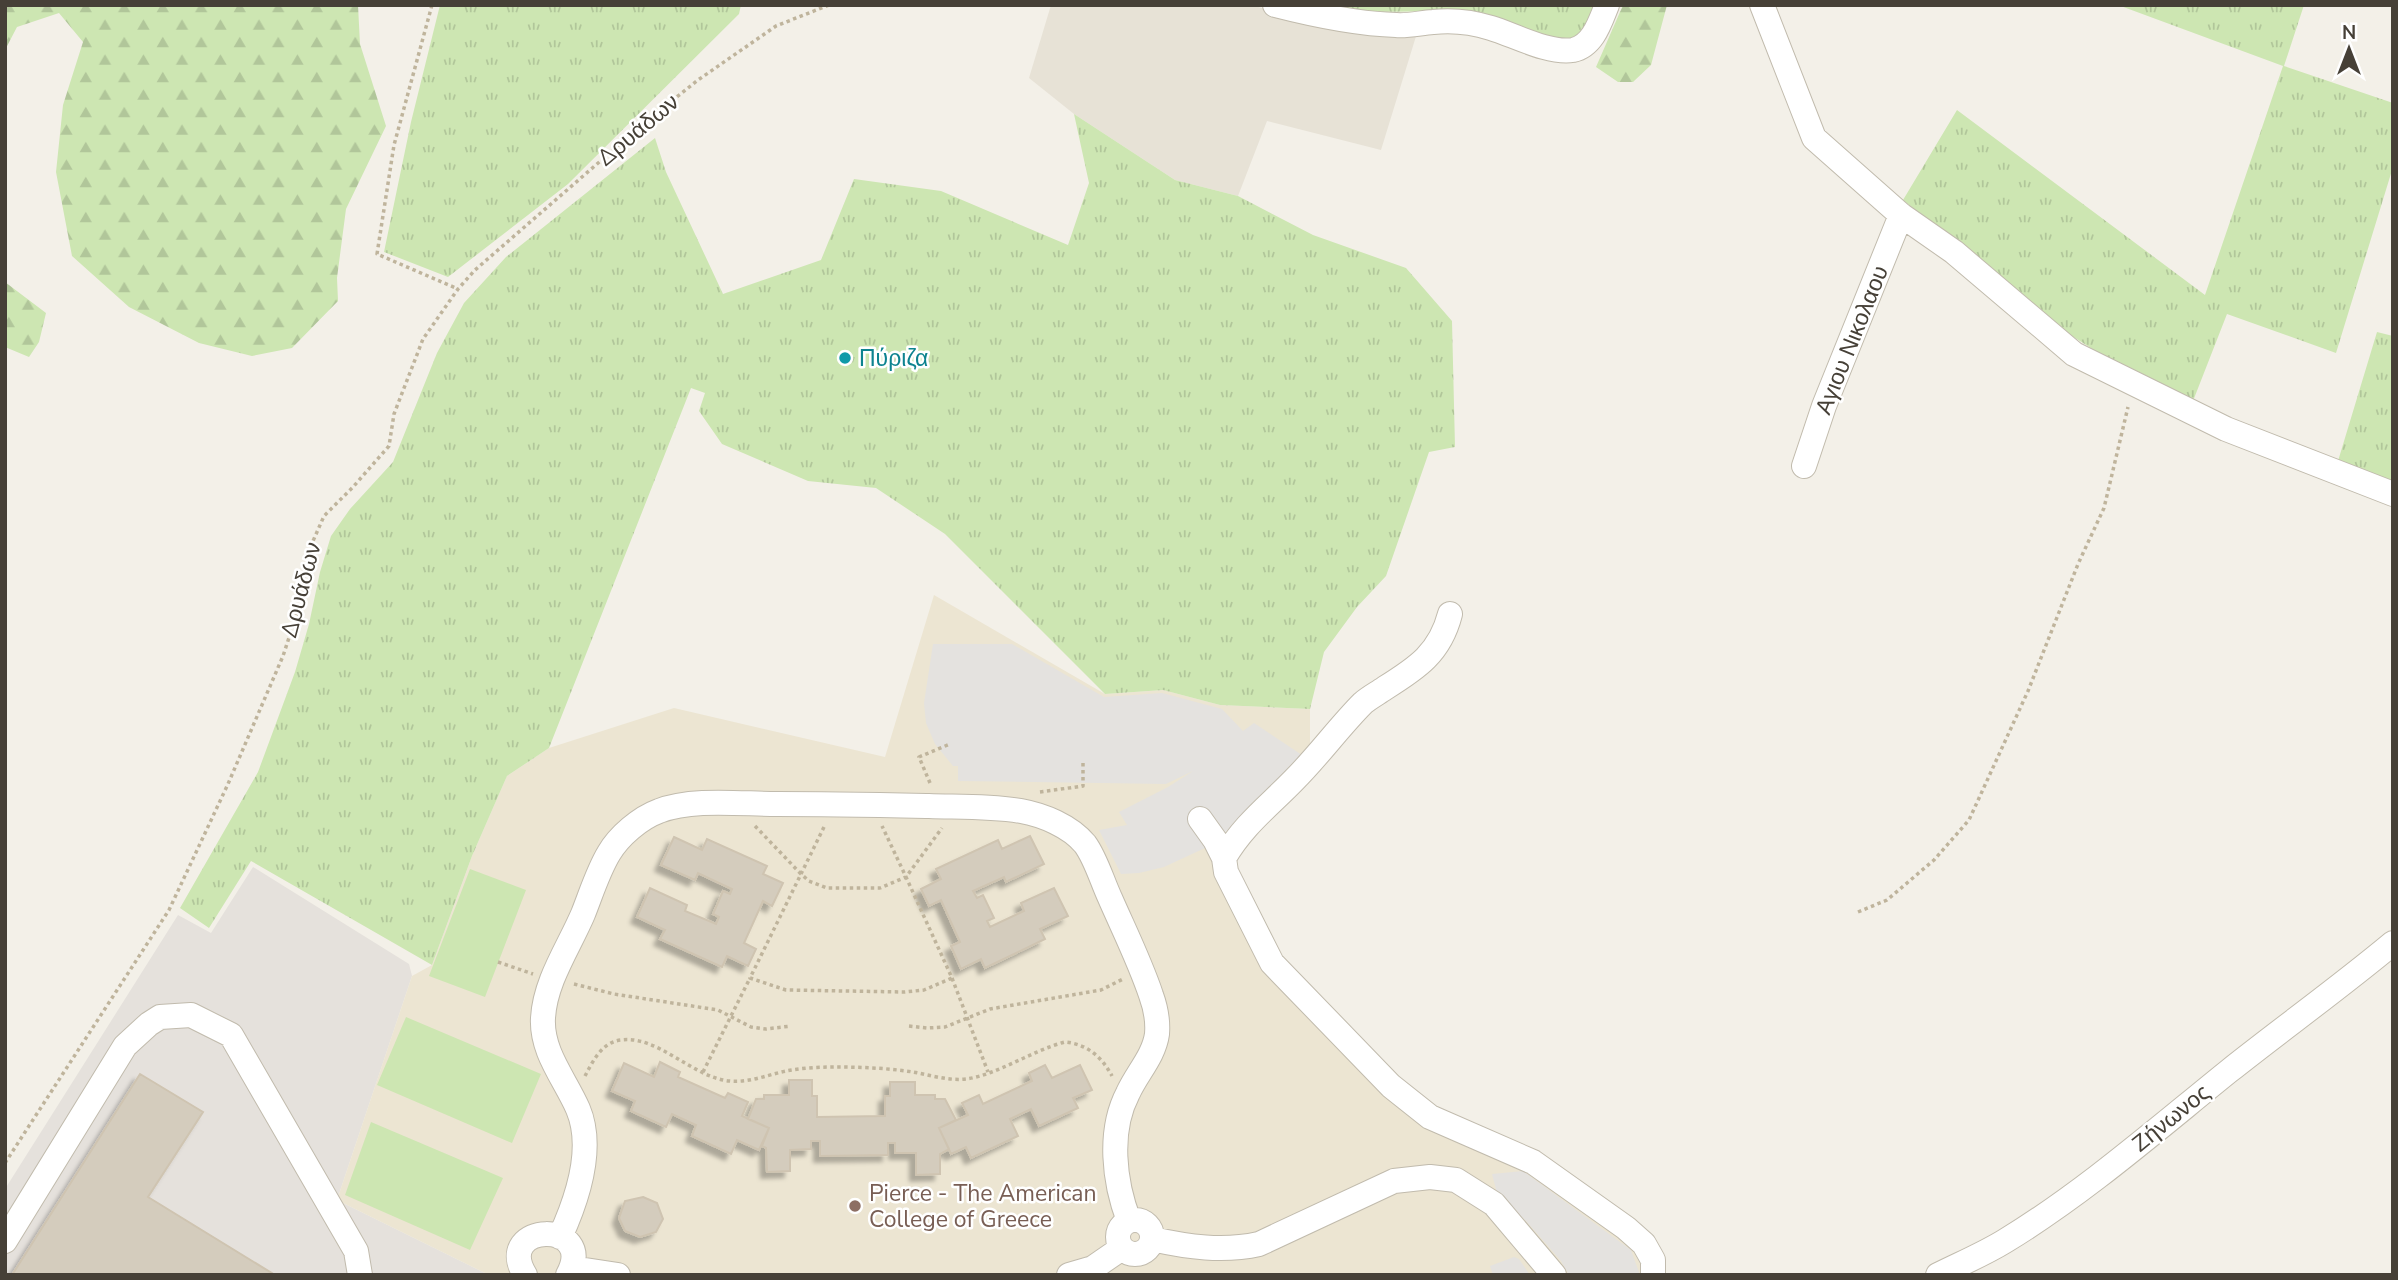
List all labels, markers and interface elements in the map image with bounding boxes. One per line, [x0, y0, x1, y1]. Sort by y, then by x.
north arrow [2314, 14, 2384, 84]
text: N [2342, 20, 2356, 46]
street label: Δρυάδων [591, 87, 685, 173]
street label: Αγιου Νικολαου [1808, 261, 1896, 419]
place label: Πύριζα [859, 343, 928, 374]
marker: Πύριζα [837, 350, 853, 366]
street label: Δρυάδων [273, 539, 329, 641]
street label: Ζήνωνος [2126, 1077, 2216, 1159]
place label: Pierce - The American College of Greece [869, 1178, 1097, 1235]
marker: Pierce - The American College of Greece [847, 1198, 863, 1214]

